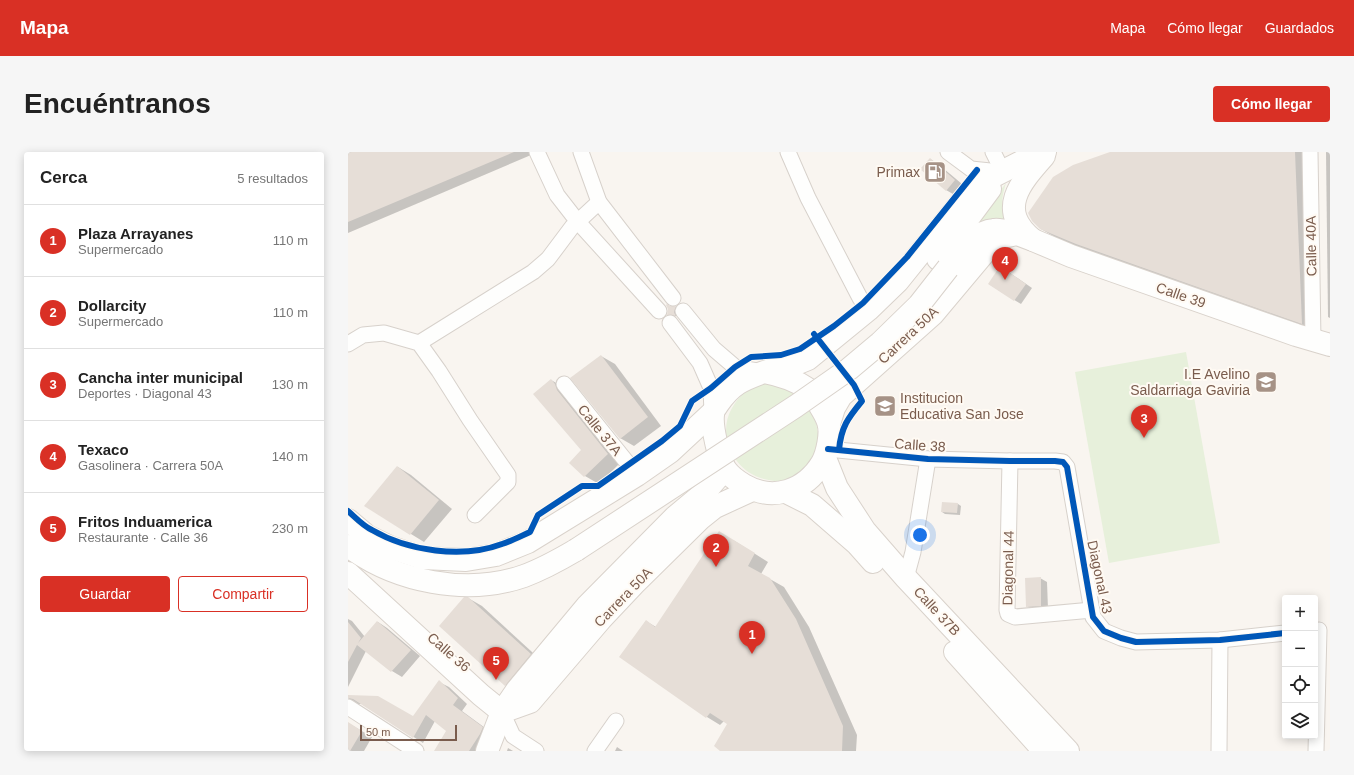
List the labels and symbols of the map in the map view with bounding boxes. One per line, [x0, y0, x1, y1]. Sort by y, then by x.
fuel station icon: Primax [922, 159, 948, 185]
place label: Primax [876, 164, 920, 180]
street label: Calle 40A [1302, 215, 1320, 276]
pin: 4 [992, 247, 1018, 280]
street label: Calle 39 [1154, 279, 1208, 311]
street label: Carrera 50A [875, 303, 942, 367]
place label: I.E Avelino Saldarriaga Gaviria [1130, 366, 1250, 398]
school or university icon: I.E Avelino Saldarriaga Gaviria [1253, 369, 1279, 395]
place label: Institucion Educativa San Jose [900, 390, 1024, 422]
school or university icon: Institucion Educativa San Jose [872, 393, 898, 419]
street label: Calle 37A [575, 401, 626, 459]
pin: 3 [1131, 405, 1157, 438]
street label: Calle 38 [894, 435, 946, 455]
your location [910, 525, 930, 545]
street label: Diagonal 44 [999, 530, 1017, 606]
pin: 2 [703, 534, 729, 567]
street label: Diagonal 43 [1084, 539, 1116, 615]
street label: Carrera 50A [591, 564, 656, 630]
street label: Calle 37B [910, 583, 964, 639]
pin: 1 [739, 621, 765, 654]
street label: Calle 36 [424, 629, 474, 675]
pin: 5 [483, 647, 509, 680]
scale bar [360, 723, 457, 742]

